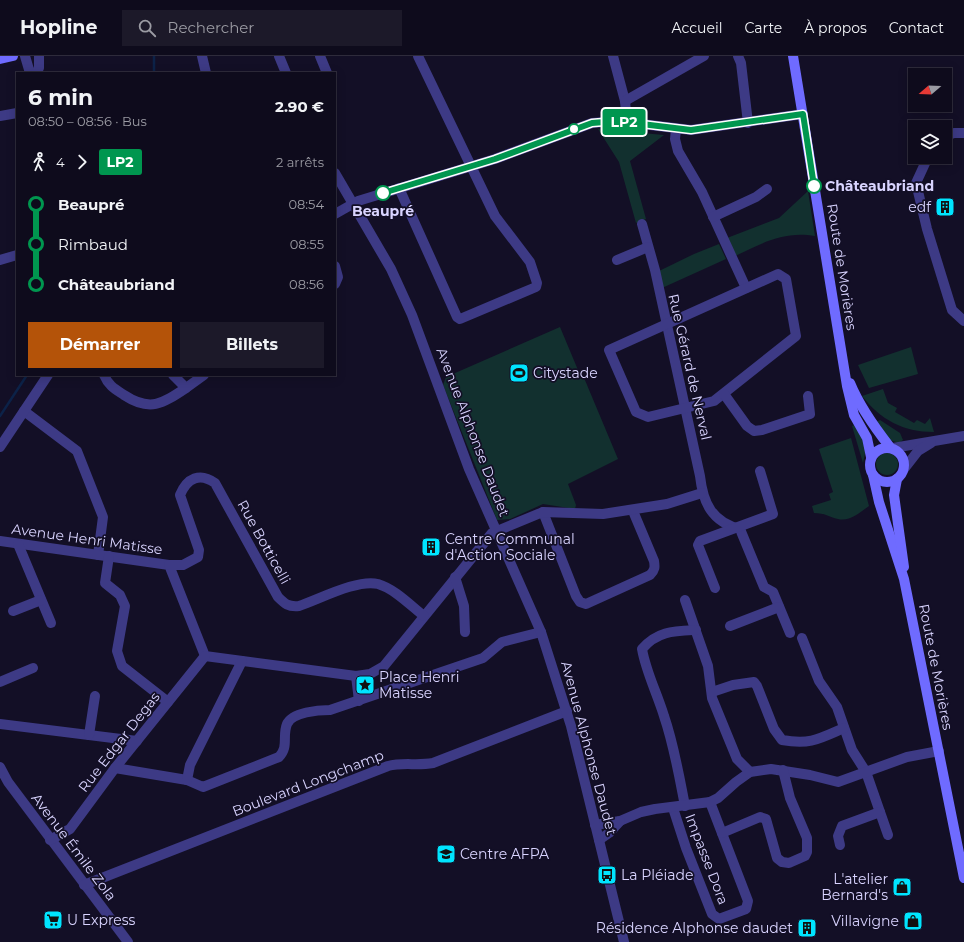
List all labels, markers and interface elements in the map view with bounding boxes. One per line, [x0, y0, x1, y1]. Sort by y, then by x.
search box [122, 10, 402, 46]
text: Hopline [20, 16, 98, 39]
icon: search [136, 17, 158, 39]
text: Rechercher [168, 18, 254, 37]
text: Accueil [672, 19, 723, 37]
text: Carte [745, 19, 782, 37]
text: À propos [804, 19, 867, 37]
text: Contact [889, 19, 944, 37]
north arrow [908, 68, 952, 112]
map controls [908, 68, 952, 164]
text: 6 min [28, 84, 93, 111]
text: 2.90 € [275, 97, 324, 116]
line badge: LP2 [601, 109, 647, 135]
text: 08:50 – 08:56 · Bus [28, 113, 147, 129]
text: LP2 [611, 113, 637, 131]
button: layers [908, 120, 952, 164]
unlabelled marker [568, 123, 580, 135]
icon: walk [28, 151, 50, 173]
icon: forward [71, 151, 93, 173]
text: LP2 [107, 153, 134, 171]
text: 4 [56, 154, 65, 170]
text: 2 arrêts [276, 154, 324, 170]
place label: Châteaubriand [825, 177, 934, 195]
marker: Châteaubriand [806, 178, 822, 194]
marker: Beaupré [375, 185, 391, 201]
text: Beaupré [58, 195, 124, 214]
text: 08:54 [288, 196, 324, 212]
building icon: edf [934, 196, 956, 218]
place label: edf [908, 198, 932, 216]
place label: Beaupré [352, 202, 414, 220]
street label: Route de Morières [823, 202, 861, 332]
text: Rimbaud [58, 235, 128, 254]
text: 08:55 [290, 236, 324, 252]
text: Châteaubriand [58, 275, 175, 294]
text: 08:56 [289, 276, 324, 292]
street label: Rue Gérard de Nerval [664, 292, 716, 442]
button: Démarrer [28, 322, 172, 368]
button: Billets [180, 322, 324, 368]
street label: Avenue Alphonse Daudet [432, 345, 514, 519]
sports icon: Citystade [508, 362, 530, 384]
place label: Citystade [533, 364, 598, 382]
street label: Rue Botticelli [233, 497, 295, 587]
street label: Avenue Henri Matisse [11, 520, 163, 558]
place label: Centre Communal d'Action Sociale [445, 530, 575, 564]
building icon: Centre Communal d'Action Sociale [420, 536, 442, 558]
street label: Route de Morières [915, 602, 957, 732]
street label: Avenue Alphonse Daudet [557, 659, 621, 837]
place label: Place Henri Matisse [379, 668, 460, 702]
place icon: Place Henri Matisse [354, 674, 376, 696]
street label: Rue Edgar Degas [74, 688, 164, 796]
street label: Boulevard Longchamp [230, 746, 386, 820]
street label: Avenue Émile Zola [28, 790, 120, 904]
street label: Impasse Dora [681, 811, 733, 907]
school or university icon: Centre AFPA [435, 843, 457, 865]
place label: Centre AFPA [460, 845, 550, 863]
bus stop icon: La Pléiade [596, 864, 618, 886]
place label: La Pléiade [621, 866, 693, 884]
place label: L'atelier Bernard's [821, 870, 888, 904]
shop icon: L'atelier Bernard's [891, 876, 913, 898]
supermarket icon: U Express [42, 909, 64, 931]
shop icon: Villavigne [902, 910, 924, 932]
place label: U Express [67, 911, 136, 929]
place label: Villavigne [831, 912, 899, 930]
building icon: Résidence Alphonse daudet [796, 917, 818, 939]
place label: Résidence Alphonse daudet [596, 919, 793, 937]

